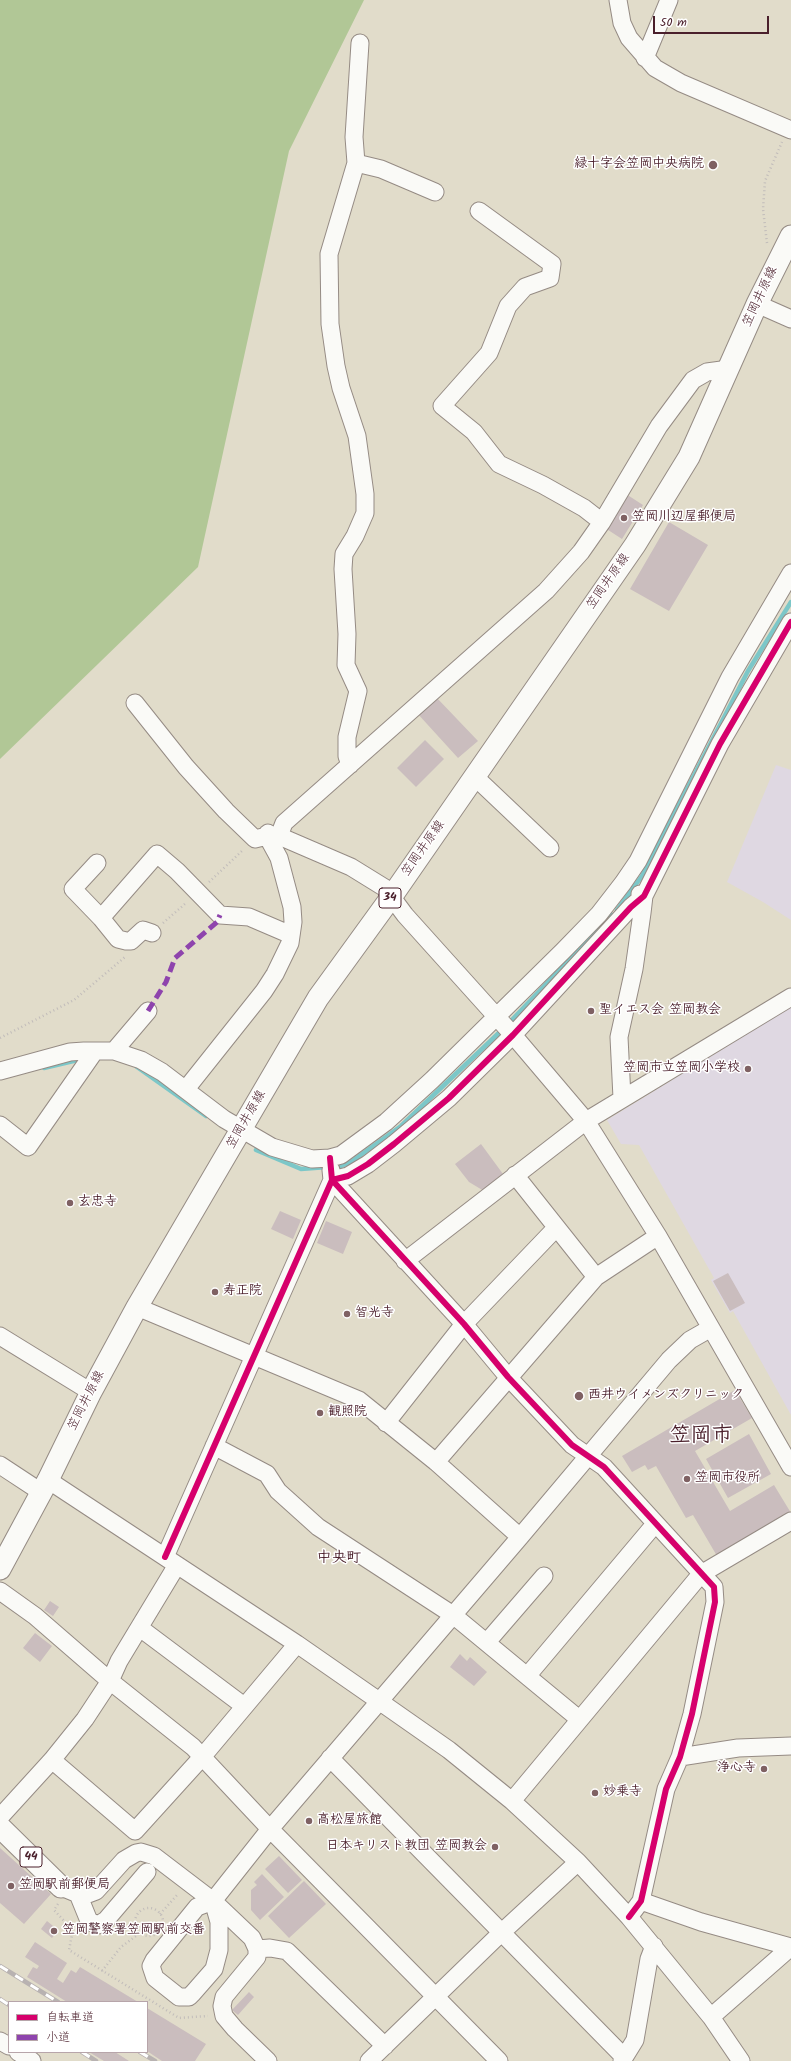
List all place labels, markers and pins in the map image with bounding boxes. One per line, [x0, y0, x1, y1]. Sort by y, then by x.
place label: 緑十字会笠岡中央病院 [574, 157, 704, 173]
marker: 緑十字会笠岡中央病院 [707, 159, 719, 171]
place label: 笠岡川辺屋郵便局 [632, 510, 736, 526]
marker: 笠岡川辺屋郵便局 [619, 513, 629, 523]
place label: 聖イエス会 笠岡教会 [599, 1003, 721, 1019]
marker: 聖イエス会 笠岡教会 [586, 1006, 596, 1016]
place label: 笠岡市立笠岡小学校 [623, 1061, 740, 1077]
marker: 笠岡市立笠岡小学校 [743, 1064, 753, 1074]
place label: 玄忠寺 [78, 1195, 117, 1211]
marker: 玄忠寺 [65, 1198, 75, 1208]
place label: 寿正院 [223, 1284, 262, 1300]
marker: 寿正院 [210, 1287, 220, 1297]
place label: 智光寺 [355, 1306, 394, 1322]
marker: 智光寺 [342, 1309, 352, 1319]
place label: 西井ウイメンズクリニック [588, 1388, 744, 1404]
marker: 西井ウイメンズクリニック [573, 1390, 585, 1402]
place label: 観照院 [328, 1405, 367, 1421]
marker: 観照院 [315, 1408, 325, 1418]
place label: 笠岡市役所 [695, 1471, 760, 1487]
marker: 笠岡市役所 [682, 1474, 692, 1484]
place label: 浄心寺 [717, 1761, 756, 1777]
marker: 浄心寺 [759, 1764, 769, 1774]
place label: 妙乗寺 [603, 1785, 642, 1801]
marker: 妙乗寺 [590, 1788, 600, 1798]
place label: 高松屋旅館 [317, 1813, 382, 1829]
marker: 高松屋旅館 [304, 1816, 314, 1826]
place label: 日本キリスト教団 笠岡教会 [326, 1839, 487, 1855]
marker: 日本キリスト教団 笠岡教会 [490, 1842, 500, 1852]
place label: 笠岡駅前郵便局 [19, 1878, 110, 1894]
marker: 笠岡駅前郵便局 [6, 1881, 16, 1891]
place label: 笠岡警察署笠岡駅前交番 [62, 1923, 205, 1939]
marker: 笠岡警察署笠岡駅前交番 [49, 1926, 59, 1936]

